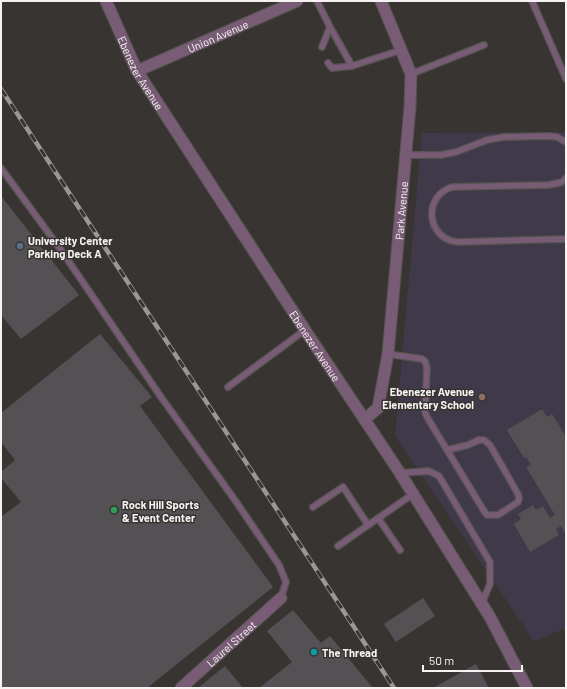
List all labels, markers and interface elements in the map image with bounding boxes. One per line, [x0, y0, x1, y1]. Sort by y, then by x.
street label: Union Avenue [185, 17, 250, 55]
street label: Ebenezer Avenue [116, 34, 167, 112]
street label: Park Avenue [392, 181, 410, 240]
place label: University Center Parking Deck A [28, 234, 113, 260]
marker: University Center Parking Deck A [15, 241, 25, 251]
street label: Ebenezer Avenue [287, 308, 344, 384]
place label: Ebenezer Avenue Elementary School [382, 385, 474, 411]
marker: Ebenezer Avenue Elementary School [477, 392, 487, 402]
place label: Rock Hill Sports & Event Center [122, 498, 199, 524]
marker: Rock Hill Sports & Event Center [109, 505, 119, 515]
street label: Laurel Street [203, 617, 258, 669]
place label: The Thread [322, 646, 377, 659]
marker: The Thread [309, 647, 319, 657]
scale bar [423, 647, 522, 673]
text: 50 m [429, 653, 454, 667]

